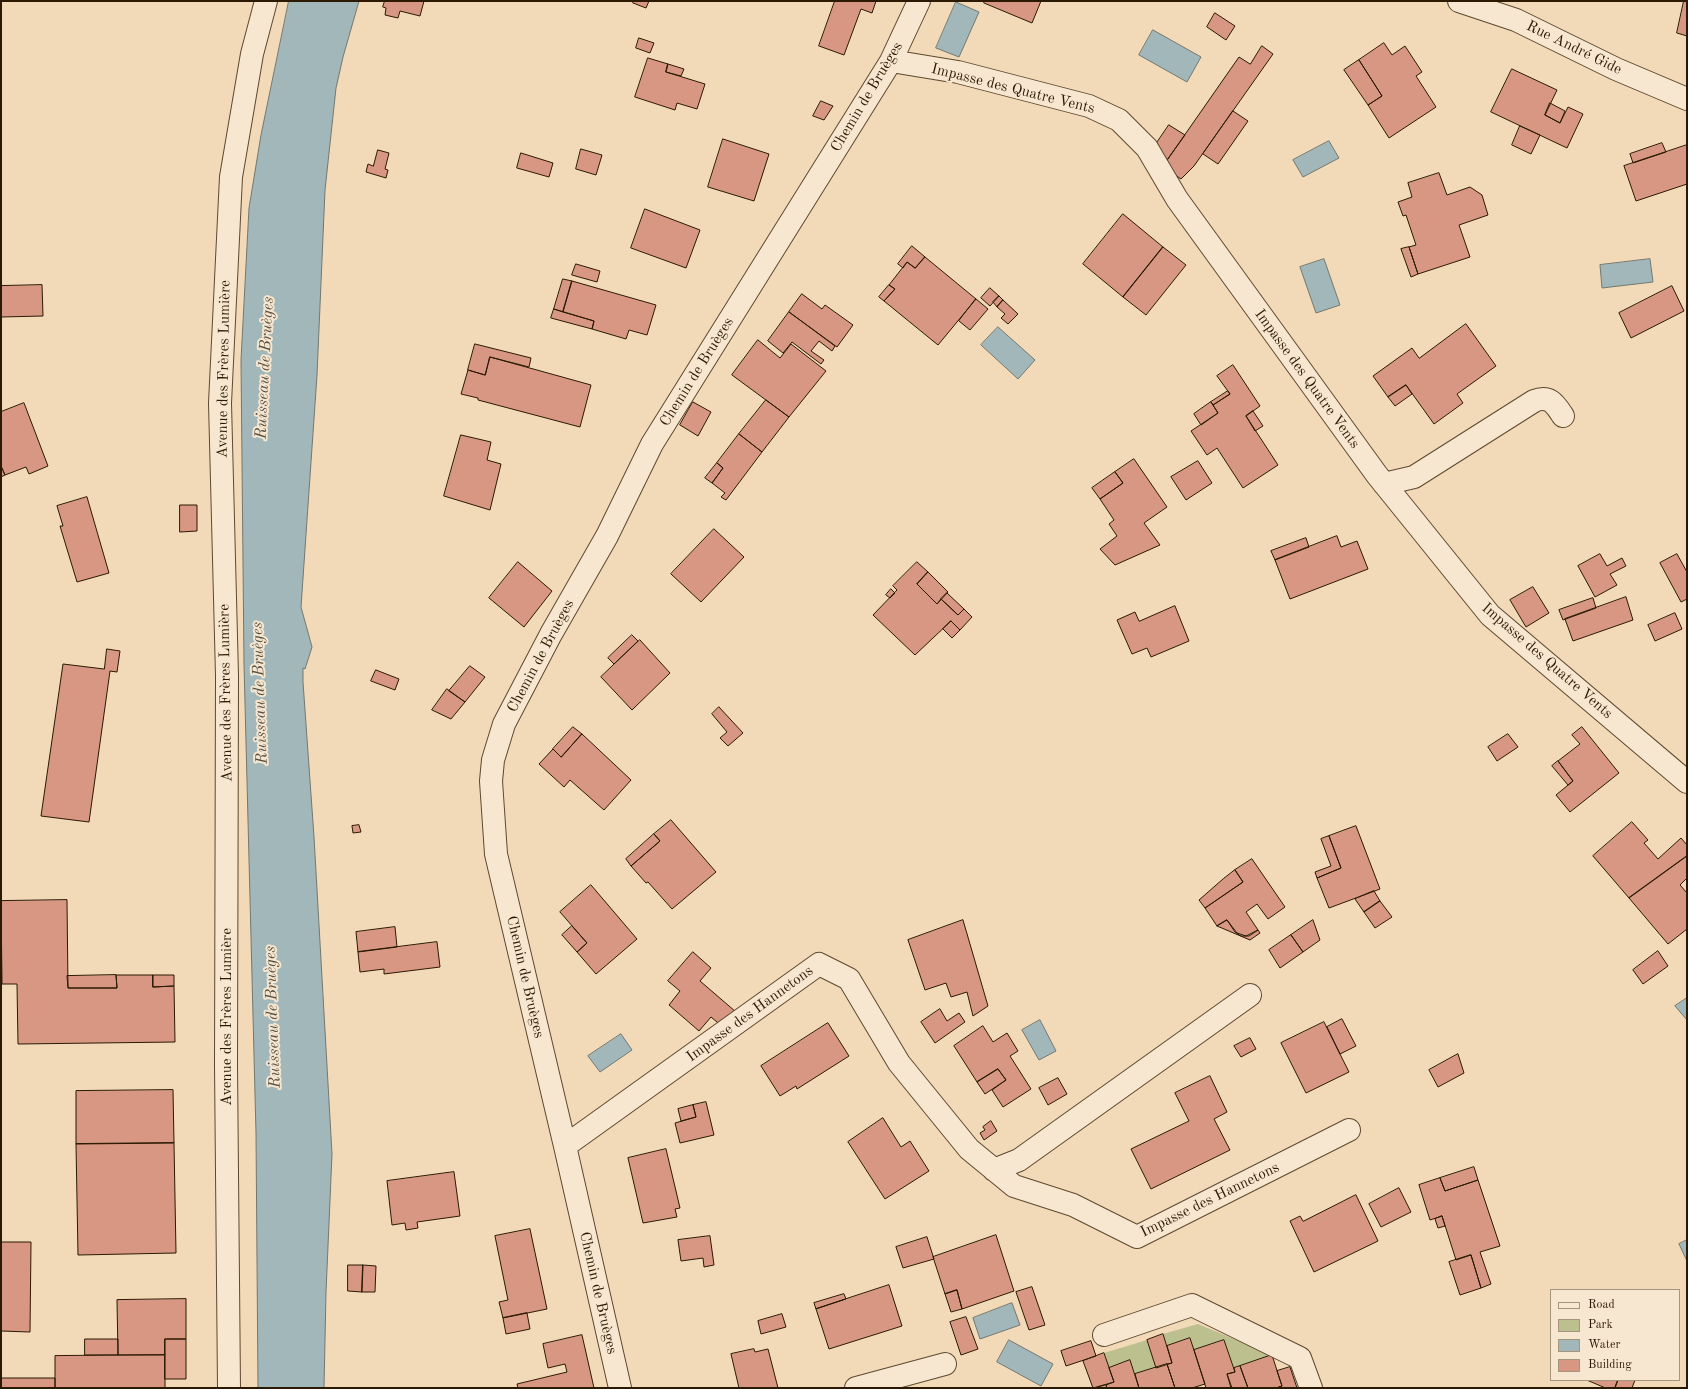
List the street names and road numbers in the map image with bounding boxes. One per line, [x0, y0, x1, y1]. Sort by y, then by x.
street label: Rue André Gide [1523, 17, 1625, 79]
street label: Chemin de Bruèges [827, 39, 907, 155]
street label: Impasse des Quatre Vents [929, 60, 1097, 118]
street label: Avenue des Frères Lumière [213, 280, 235, 458]
street label: Impasse des Quatre Vents [1250, 306, 1364, 452]
street label: Chemin de Bruèges [656, 314, 738, 430]
street label: Chemin de Bruèges [504, 596, 578, 716]
street label: Impasse des Quatre Vents [1478, 599, 1616, 723]
street label: Avenue des Frères Lumière [215, 604, 237, 782]
street label: Chemin de Bruèges [502, 914, 548, 1040]
street label: Avenue des Frères Lumière [218, 928, 236, 1106]
street label: Impasse des Hannetons [683, 962, 817, 1066]
street label: Impasse des Hannetons [1138, 1159, 1282, 1241]
street label: Chemin de Bruèges [575, 1230, 621, 1356]

